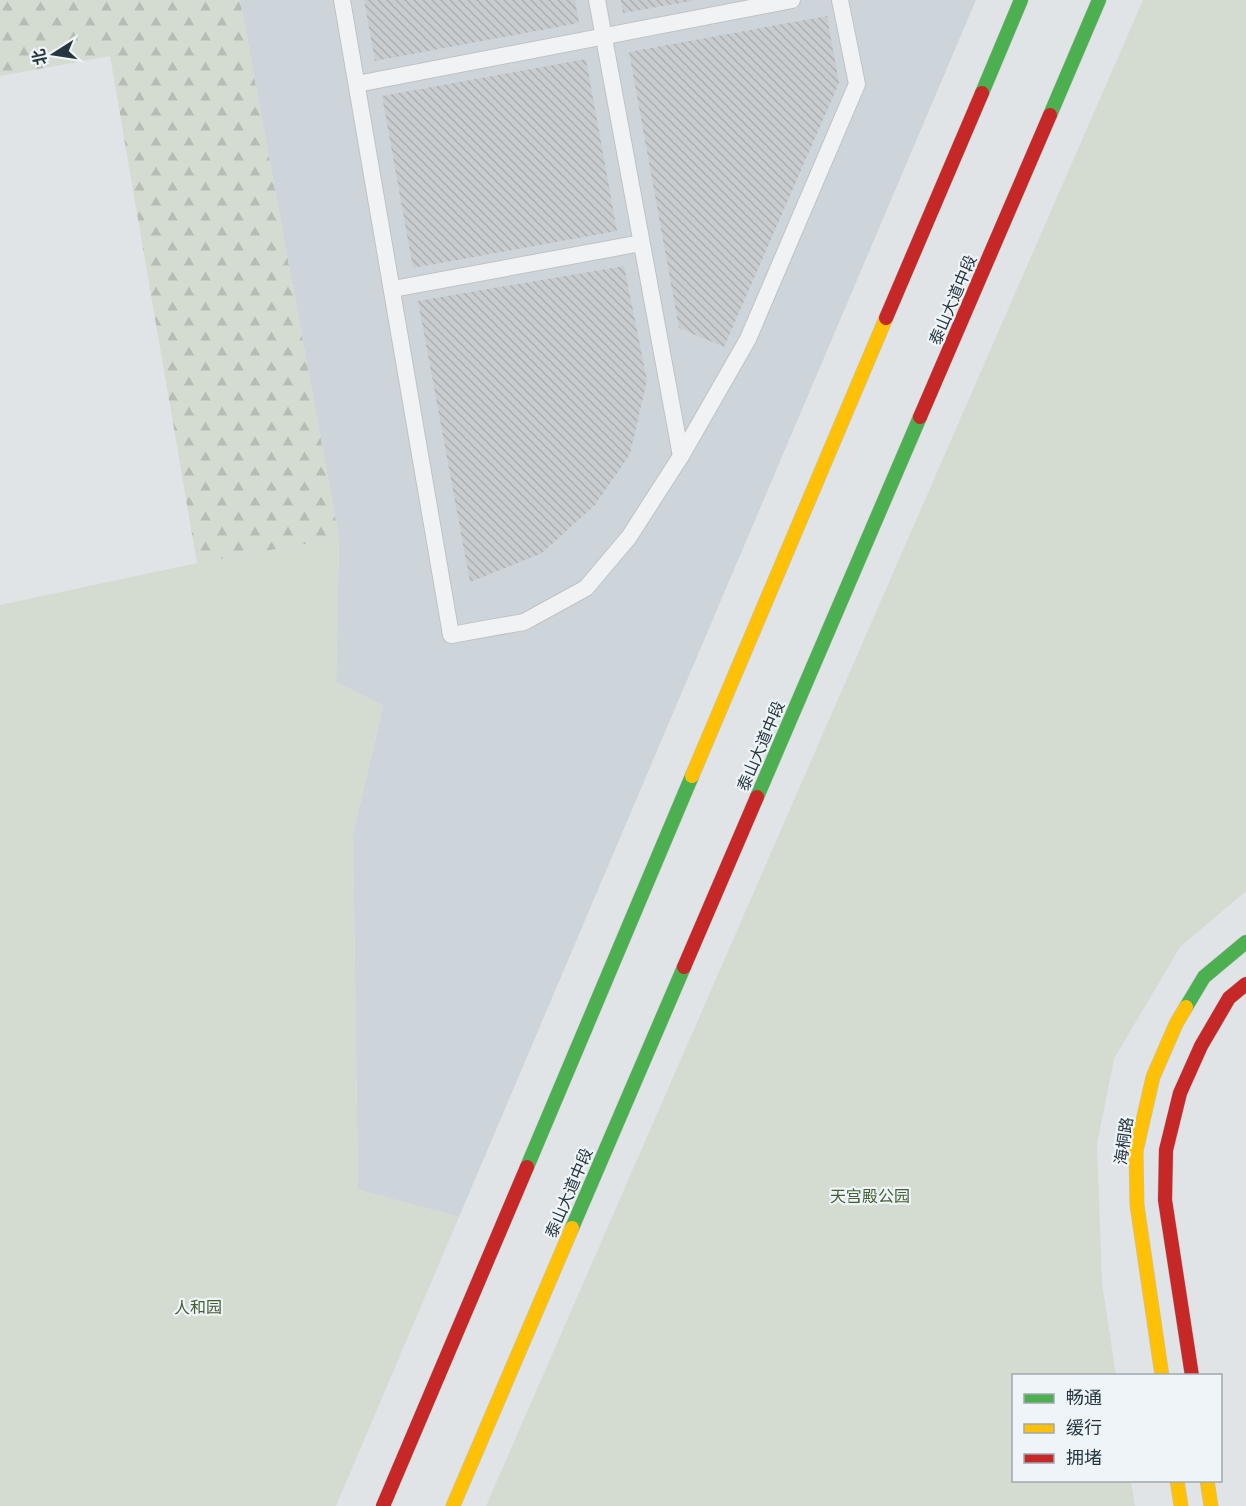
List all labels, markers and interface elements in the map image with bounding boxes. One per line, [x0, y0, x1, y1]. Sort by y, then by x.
north arrow [24, 24, 84, 84]
text: 北 [29, 47, 51, 67]
street label: 泰山大道中段 [925, 252, 981, 348]
street label: 泰山大道中段 [733, 698, 789, 794]
street label: 海桐路 [1111, 1116, 1137, 1166]
street label: 泰山大道中段 [541, 1145, 597, 1241]
park label: 天宫殿公园 [830, 1187, 910, 1206]
park label: 人和园 [174, 1298, 222, 1317]
legend [1012, 1374, 1222, 1482]
text: 畅通 [1066, 1387, 1102, 1409]
text: 缓行 [1066, 1417, 1102, 1439]
text: 拥堵 [1066, 1447, 1102, 1469]

